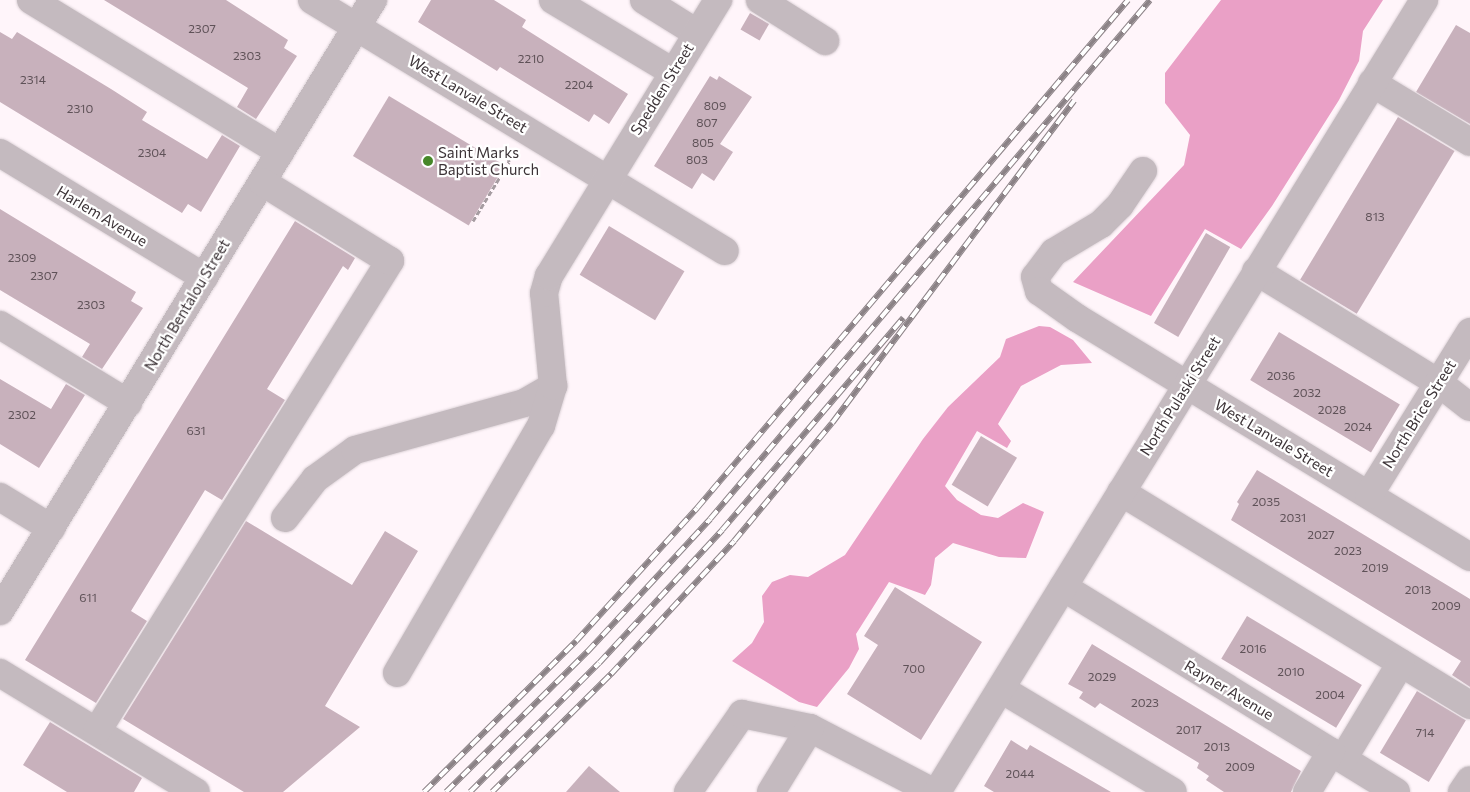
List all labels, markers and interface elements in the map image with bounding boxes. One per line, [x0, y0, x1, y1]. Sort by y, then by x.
house number: 2307 [188, 22, 216, 36]
street label: Spedden Street [627, 40, 697, 138]
house number: 2303 [233, 49, 261, 63]
street label: West Lanvale Street [405, 51, 531, 137]
house number: 2210 [518, 52, 544, 66]
house number: 2314 [20, 73, 46, 87]
house number: 2204 [565, 78, 593, 92]
house number: 809 [704, 99, 726, 113]
house number: 2310 [67, 102, 93, 116]
house number: 807 [696, 116, 718, 130]
house number: 805 [692, 136, 714, 150]
place label: Saint Marks Baptist Church [438, 143, 539, 178]
house number: 2304 [138, 146, 166, 160]
house number: 803 [686, 153, 708, 167]
marker: Saint Marks Baptist Church [422, 155, 434, 167]
street label: Harlem Avenue [53, 182, 151, 250]
house number: 813 [1365, 210, 1385, 224]
street label: North Bentalou Street [141, 236, 233, 374]
house number: 2309 [8, 251, 36, 265]
house number: 2307 [30, 269, 58, 283]
house number: 2303 [77, 298, 105, 312]
street label: North Pulaski Street [1136, 333, 1224, 459]
street label: North Brice Street [1379, 357, 1459, 471]
house number: 2036 [1267, 369, 1295, 383]
house number: 2032 [1293, 386, 1321, 400]
street label: West Lanvale Street [1211, 395, 1337, 481]
house number: 2028 [1318, 403, 1346, 417]
house number: 2302 [8, 408, 36, 422]
house number: 2024 [1344, 420, 1372, 434]
house number: 631 [186, 424, 206, 438]
house number: 2035 [1252, 495, 1280, 509]
house number: 2031 [1280, 511, 1306, 525]
house number: 2027 [1307, 528, 1335, 542]
house number: 2023 [1334, 544, 1362, 558]
house number: 2019 [1362, 561, 1388, 575]
house number: 2013 [1405, 583, 1431, 597]
house number: 611 [79, 591, 97, 605]
house number: 2009 [1431, 599, 1461, 613]
house number: 2016 [1240, 642, 1266, 656]
street label: Rayner Avenue [1181, 656, 1277, 724]
house number: 700 [903, 662, 925, 676]
house number: 2010 [1277, 665, 1305, 679]
house number: 2029 [1088, 670, 1116, 684]
house number: 2004 [1315, 688, 1345, 702]
house number: 2023 [1131, 696, 1159, 710]
house number: 2017 [1176, 723, 1202, 737]
house number: 714 [1416, 726, 1434, 740]
house number: 2013 [1204, 740, 1230, 754]
house number: 2009 [1225, 760, 1255, 774]
house number: 2044 [1006, 767, 1034, 781]

